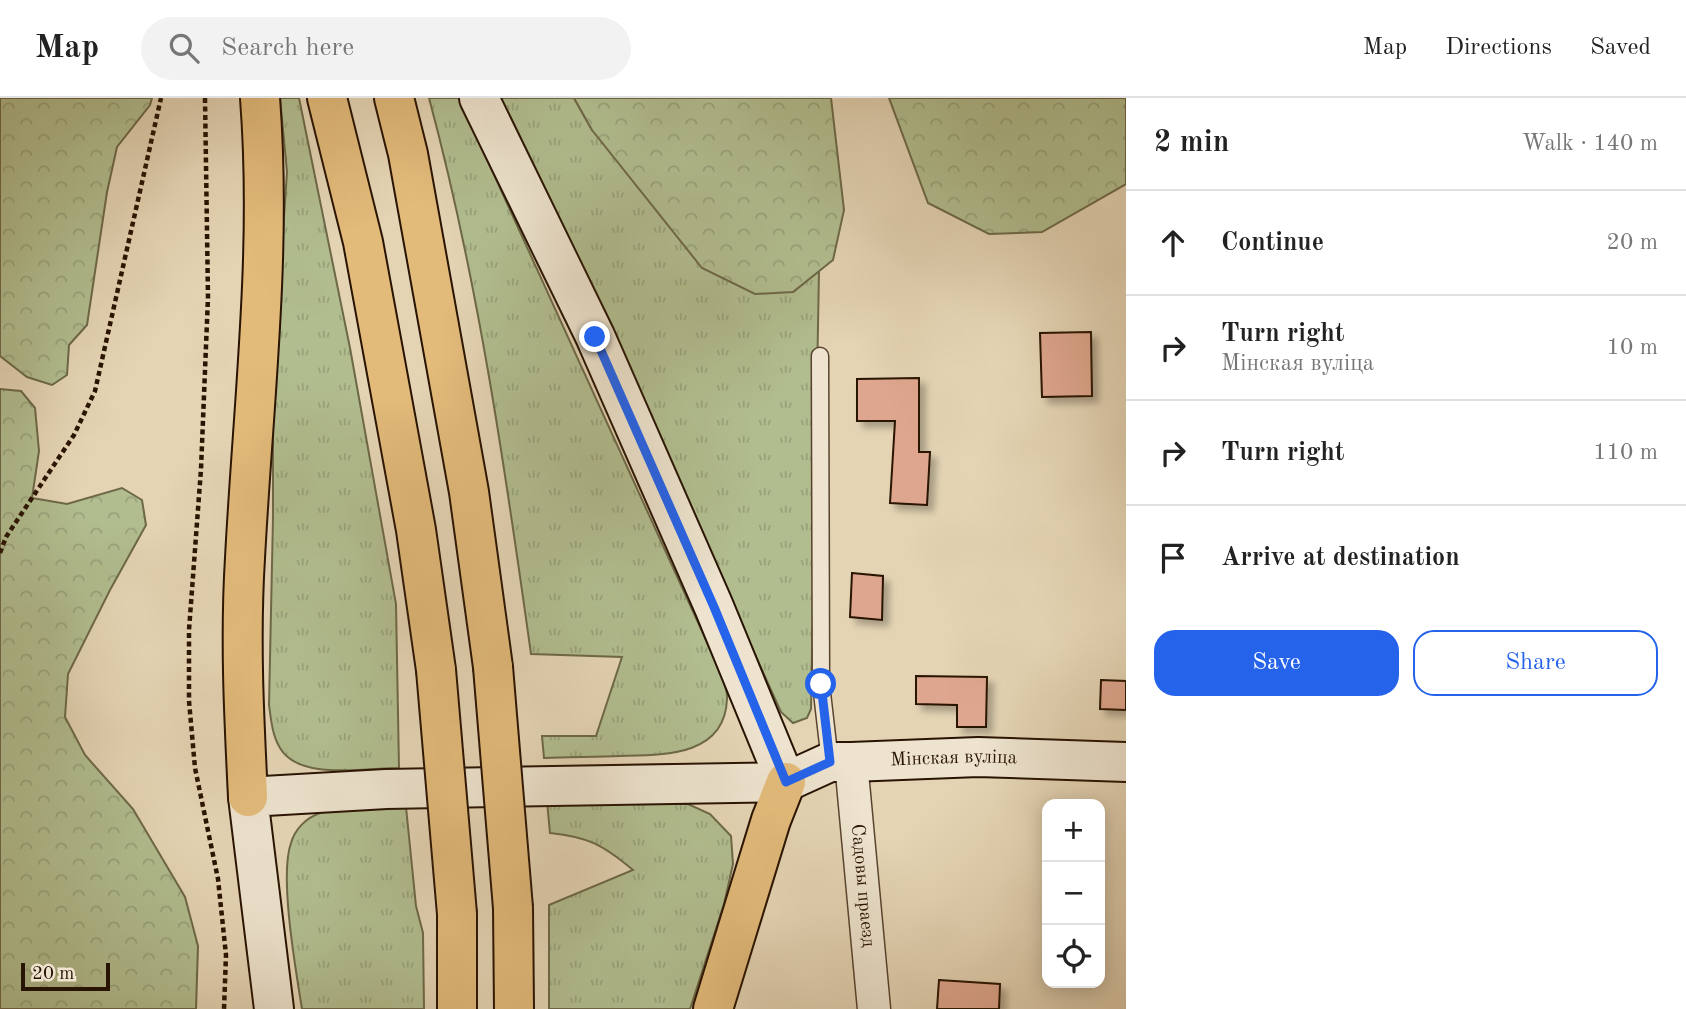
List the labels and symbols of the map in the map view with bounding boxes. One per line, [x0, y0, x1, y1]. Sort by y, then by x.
route end [579, 321, 610, 352]
route start [805, 668, 836, 699]
street label: Мінская вуліца [890, 747, 1018, 770]
street label: Садовы праезд [847, 823, 878, 949]
scale bar [21, 960, 110, 992]

